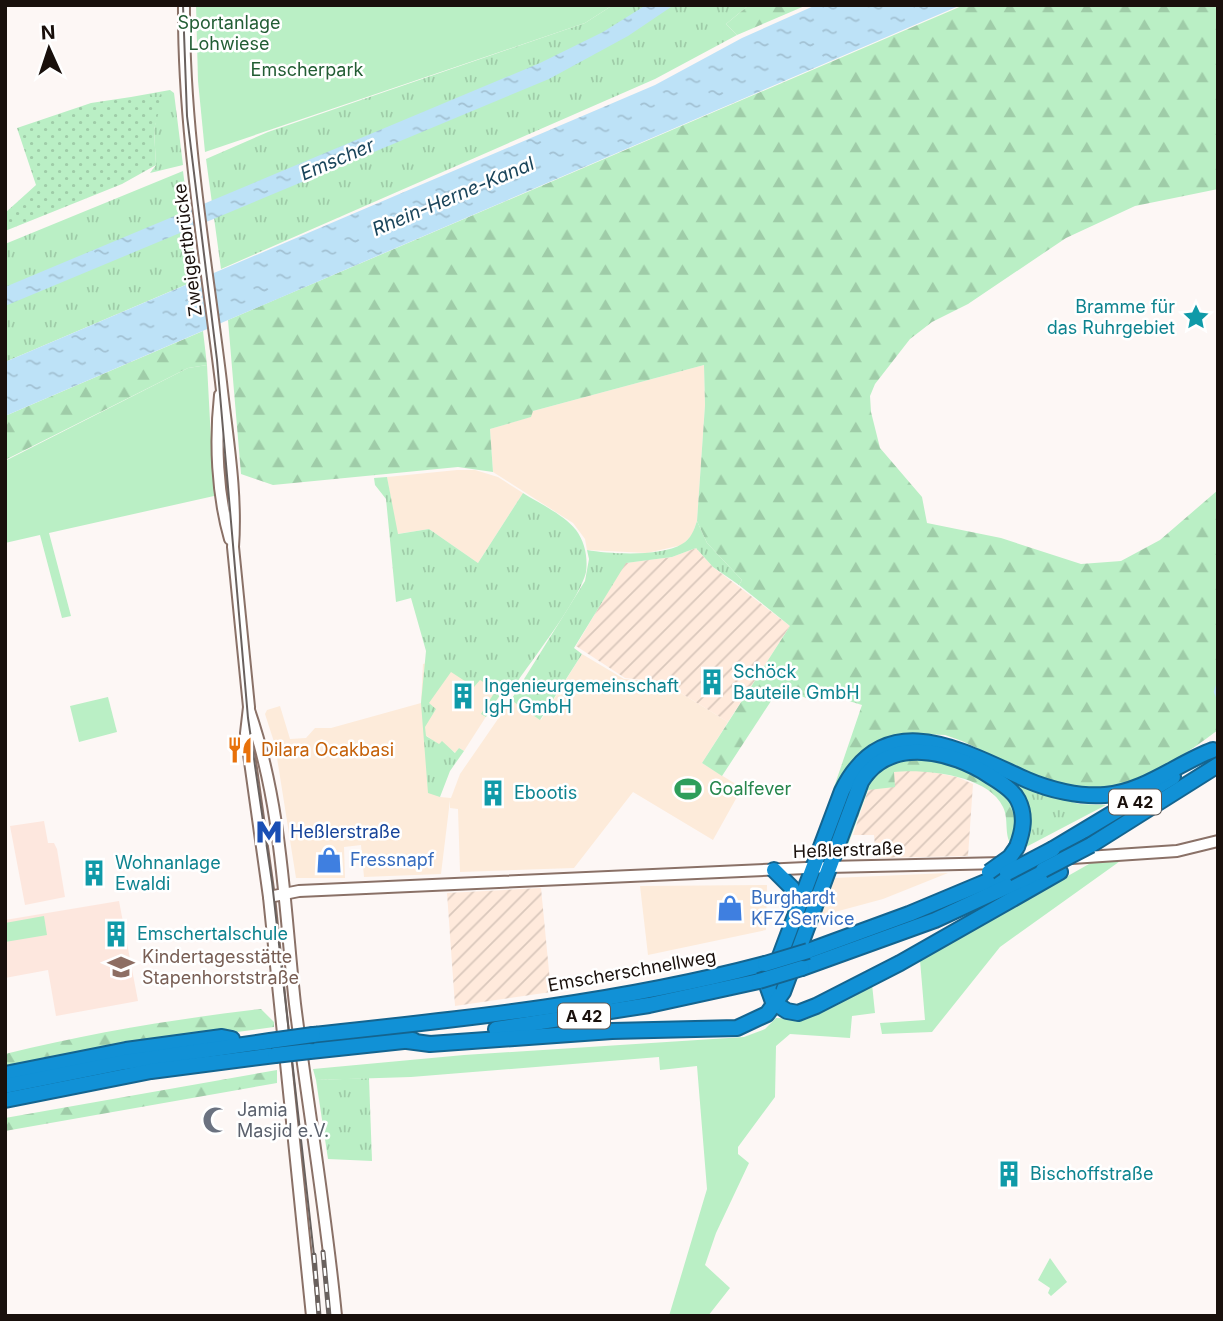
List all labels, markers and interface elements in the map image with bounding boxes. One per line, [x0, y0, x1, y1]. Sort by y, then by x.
park label: Sportanlage Lohwiese [177, 12, 281, 54]
north arrow [14, 14, 84, 84]
text: N [40, 21, 56, 44]
park label: Emscherpark [251, 59, 364, 80]
water label: Emscher [297, 133, 378, 185]
water label: Rhein-Herne-Kanal [369, 152, 538, 241]
street label: Zweigertbrücke [169, 182, 206, 318]
place label: Bramme für das Ruhrgebiet [1047, 296, 1175, 338]
place icon: Bramme für das Ruhrgebiet [1181, 302, 1211, 332]
place label: Schöck Bauteile GmbH [733, 661, 860, 703]
building icon: Schöck Bauteile GmbH [697, 667, 727, 697]
place label: Ingenieurgemeinschaft IgH GmbH [484, 675, 679, 717]
building icon: Ingenieurgemeinschaft IgH GmbH [448, 681, 478, 711]
restaurant icon: Dilara Ocakbasi [225, 735, 255, 765]
place label: Dilara Ocakbasi [261, 739, 394, 760]
sports icon: Goalfever [673, 774, 703, 804]
building icon: Ebootis [478, 778, 508, 808]
place label: Goalfever [709, 778, 791, 799]
place label: Ebootis [514, 782, 577, 803]
road number: A 42 [1109, 790, 1161, 814]
metro station icon: Heßlerstraße [254, 817, 284, 847]
place label: Heßlerstraße [290, 821, 400, 842]
street label: Heßlerstraße [792, 837, 904, 862]
shop icon: Fressnapf [314, 845, 344, 875]
place label: Fressnapf [350, 849, 435, 870]
place label: Wohnanlage Ewaldi [115, 852, 221, 894]
building icon: Wohnanlage Ewaldi [79, 858, 109, 888]
place label: Burghardt KFZ Service [751, 887, 854, 929]
shop icon: Burghardt KFZ Service [715, 893, 745, 923]
building icon: Emschertalschule [101, 919, 131, 949]
place label: Emschertalschule [137, 923, 288, 944]
street label: Emscherschnellweg [546, 945, 718, 996]
place label: Kindertagesstätte Stapenhorststraße [142, 946, 299, 988]
school or university icon: Kindertagesstätte Stapenhorststraße [106, 952, 136, 982]
road number: A 42 [558, 1004, 610, 1028]
place label: Jamia Masjid e.V. [237, 1099, 329, 1141]
mosque icon: Jamia Masjid e.V. [201, 1105, 231, 1135]
building icon: Bischoffstraße [994, 1159, 1024, 1189]
place label: Bischoffstraße [1030, 1163, 1153, 1184]

